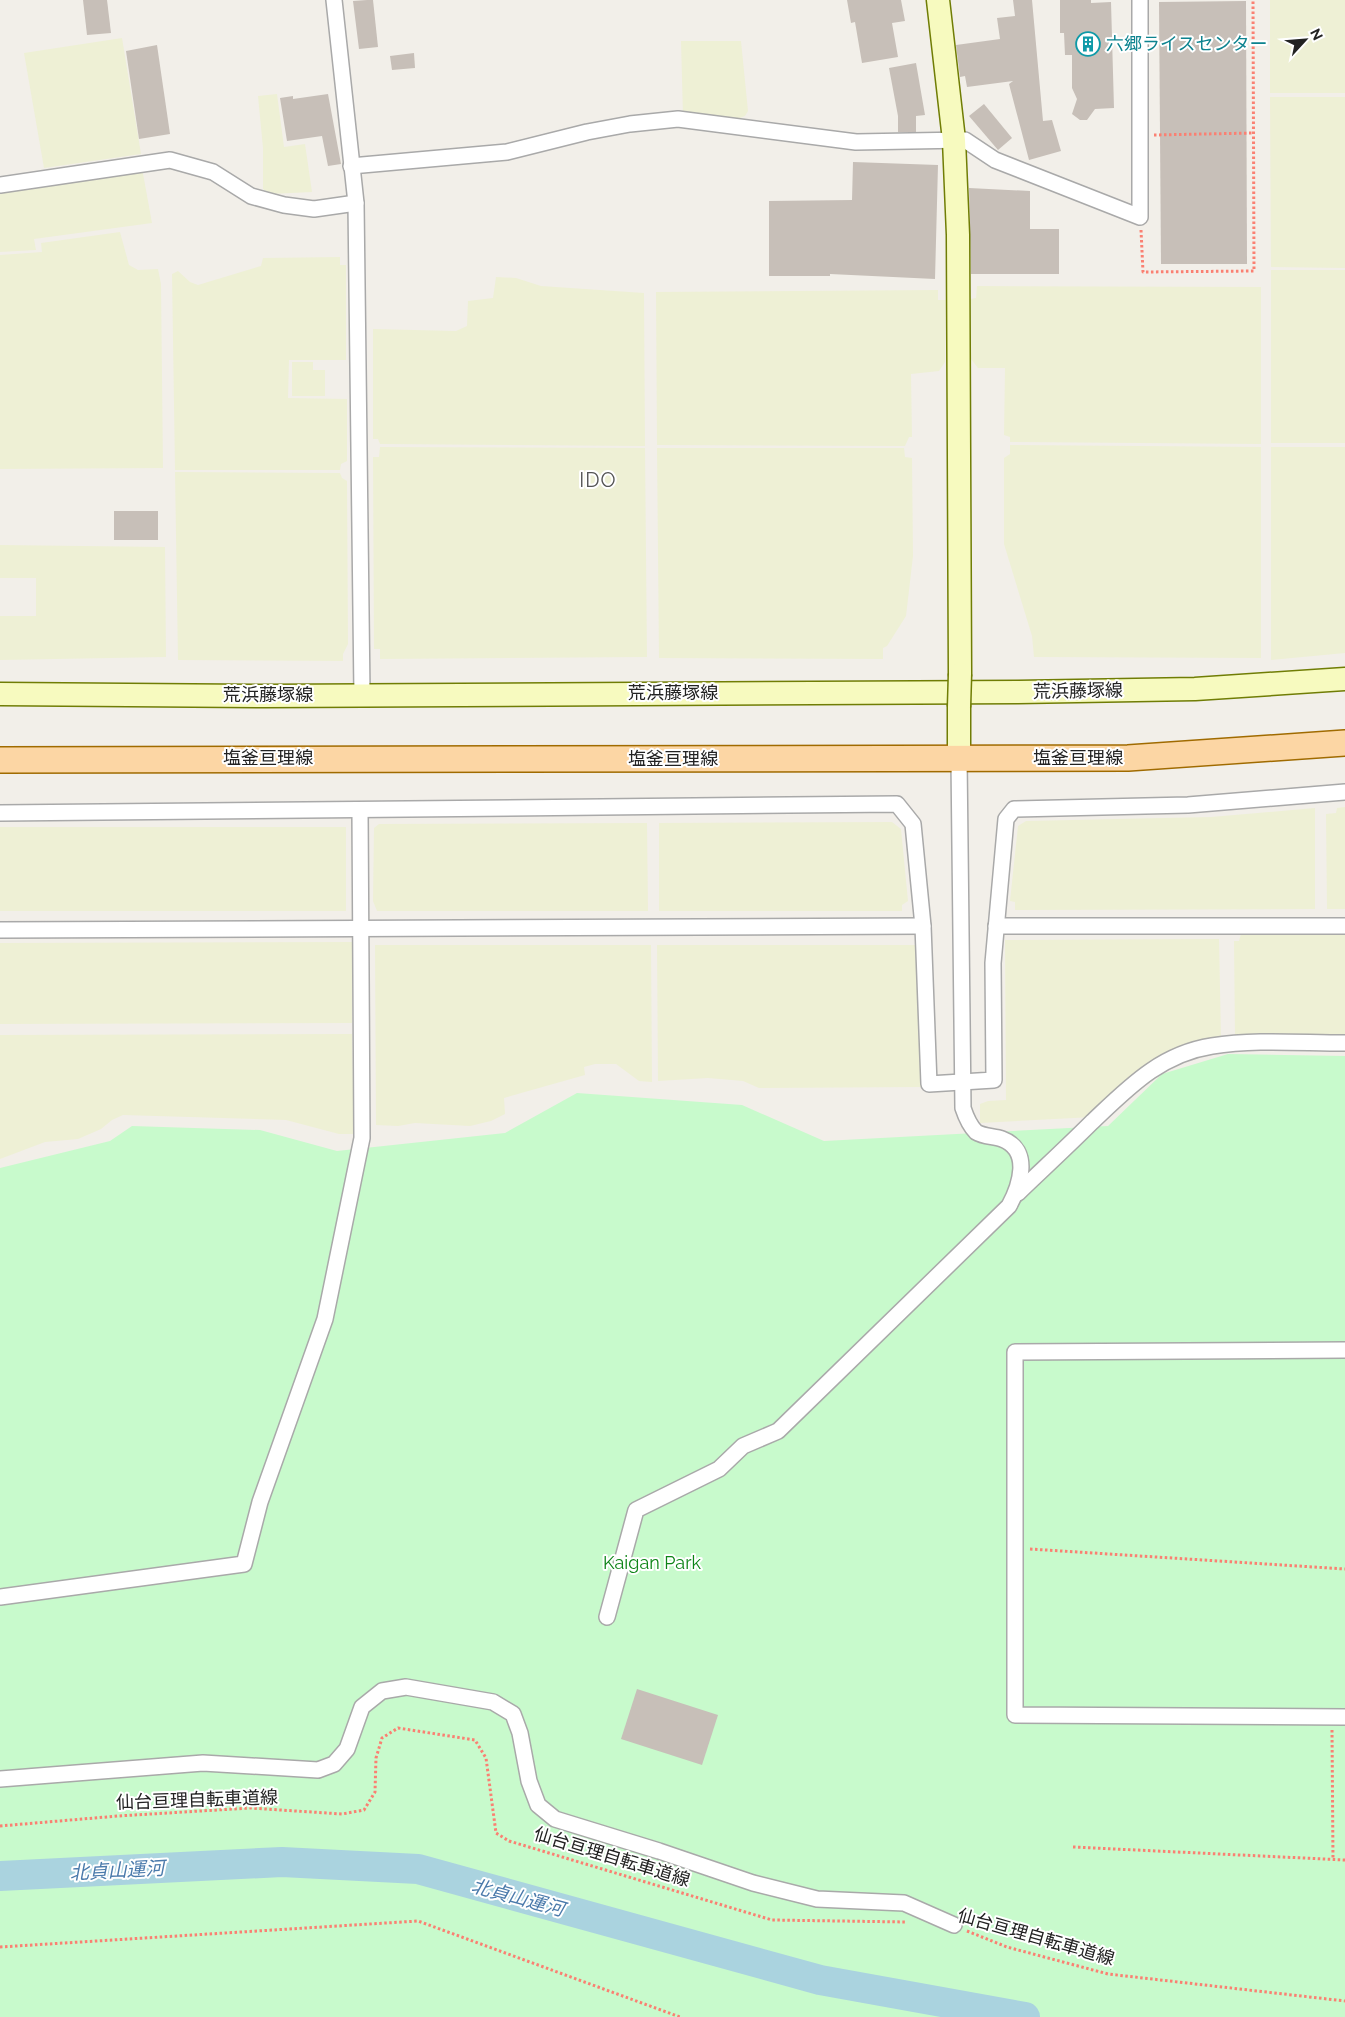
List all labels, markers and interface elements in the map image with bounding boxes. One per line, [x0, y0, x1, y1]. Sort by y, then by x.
north arrow [1280, 15, 1330, 65]
text: N [1307, 26, 1326, 43]
building icon: 六郷ライスセンター [1075, 31, 1101, 57]
place label: 六郷ライスセンター [1106, 33, 1267, 54]
district label: IDO [579, 468, 617, 492]
street label: 荒浜藤塚線 [1033, 679, 1123, 702]
street label: 荒浜藤塚線 [628, 682, 718, 703]
street label: 荒浜藤塚線 [223, 684, 313, 705]
street label: 塩釜亘理線 [223, 747, 313, 768]
street label: 塩釜亘理線 [1033, 747, 1123, 768]
street label: 塩釜亘理線 [628, 748, 718, 769]
park label: Kaigan Park [603, 1552, 701, 1573]
street label: 仙台亘理自転車道線 [116, 1786, 278, 1813]
street label: 仙台亘理自転車道線 [532, 1823, 693, 1890]
water label: 北貞山運河 [69, 1856, 169, 1883]
water label: 北貞山運河 [469, 1874, 571, 1921]
street label: 仙台亘理自転車道線 [955, 1904, 1117, 1969]

